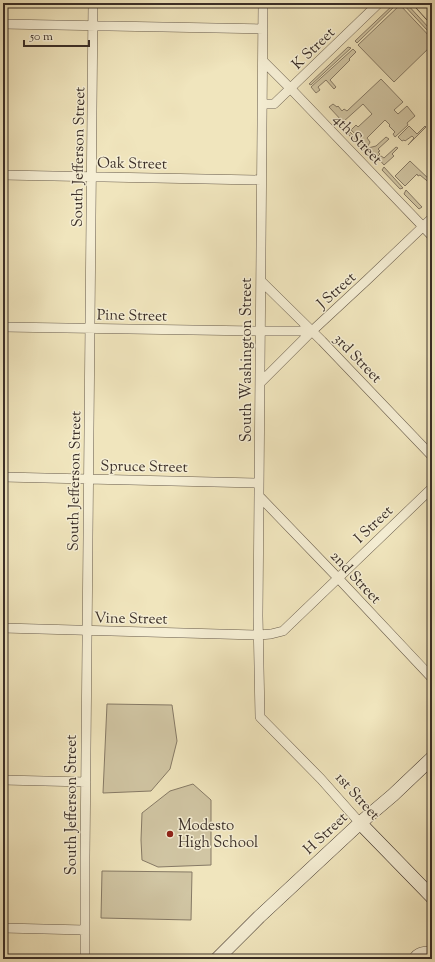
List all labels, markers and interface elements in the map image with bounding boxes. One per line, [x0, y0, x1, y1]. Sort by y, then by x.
scale bar [24, 22, 89, 48]
street label: K Street [288, 23, 340, 75]
text: 50 m [29, 28, 53, 46]
street label: South Jefferson Street [68, 87, 91, 227]
street label: 4th Street [327, 110, 386, 170]
street label: Oak Street [97, 153, 167, 176]
street label: J Street [312, 268, 361, 315]
street label: South Washington Street [237, 278, 258, 442]
street label: Pine Street [97, 305, 167, 328]
street label: 3rd Street [328, 329, 386, 389]
street label: South Jefferson Street [64, 411, 87, 551]
street label: Spruce Street [100, 456, 188, 479]
street label: I Street [350, 501, 398, 549]
street label: 2nd Street [325, 547, 385, 609]
street label: Vine Street [94, 608, 168, 631]
street label: South Jefferson Street [62, 735, 83, 875]
street label: 1st Street [330, 768, 384, 826]
street label: H Street [299, 808, 353, 860]
place label: Modesto High School [178, 816, 258, 854]
marker: Modesto High School [165, 829, 175, 839]

